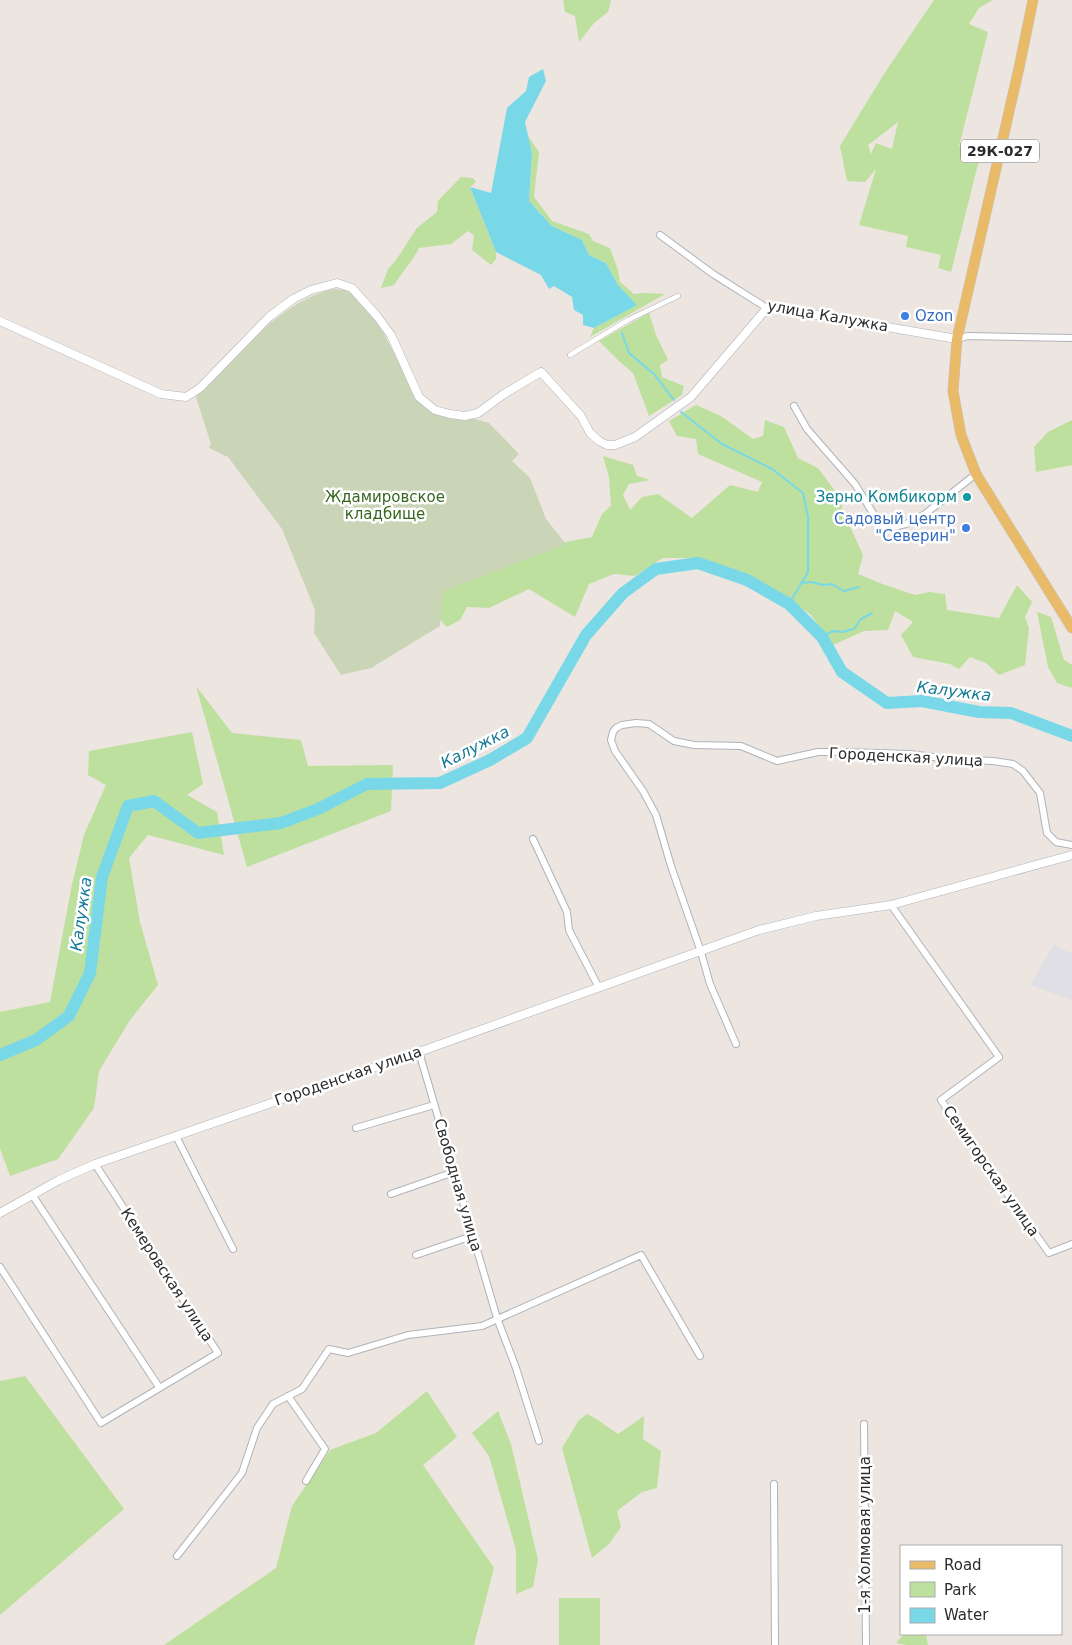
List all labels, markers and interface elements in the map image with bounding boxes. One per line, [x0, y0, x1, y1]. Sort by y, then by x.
road number: 29К-027 [961, 140, 1039, 162]
street label: улица Калужка [766, 297, 890, 335]
place label: Ozon [915, 307, 953, 325]
marker: Ozon [899, 310, 911, 322]
park label: Ждамировское кладбище [325, 488, 445, 523]
place label: Зерно Комбикорм [816, 488, 957, 506]
marker: Зерно Комбикорм [961, 491, 973, 503]
place label: Садовый центр "Северин" [834, 510, 956, 545]
marker: Садовый центр "Северин" [960, 522, 972, 534]
water label: Калужка [916, 677, 992, 705]
water label: Калужка [437, 722, 513, 772]
street label: Городенская улица [828, 744, 984, 770]
water label: Калужка [66, 876, 96, 952]
street label: Городенская улица [272, 1042, 424, 1110]
street label: Семигорская улица [939, 1102, 1043, 1240]
street label: Свободная улица [430, 1116, 486, 1254]
street label: Кемеровская улица [117, 1205, 217, 1345]
street label: 1-я Холмовая улица [856, 1456, 874, 1614]
legend [900, 1545, 1062, 1635]
text: Road [944, 1556, 982, 1574]
text: Park [944, 1581, 977, 1599]
text: Water [944, 1606, 989, 1624]

